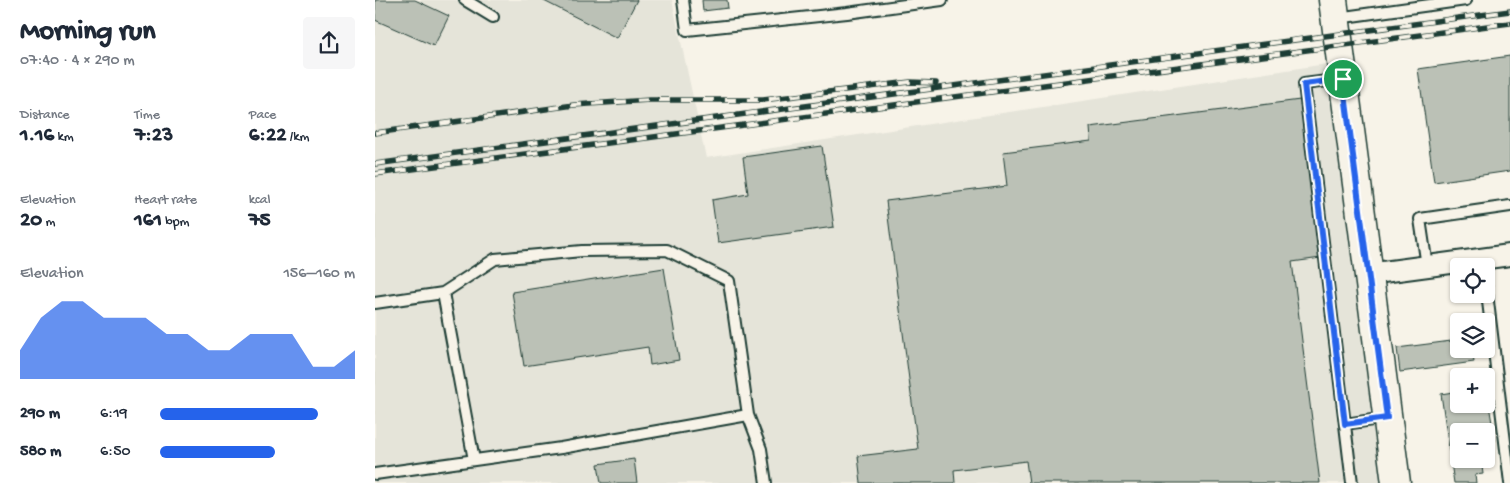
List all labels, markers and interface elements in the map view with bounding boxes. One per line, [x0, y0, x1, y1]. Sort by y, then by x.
text: Morning run [20, 16, 155, 49]
button: share [303, 17, 355, 69]
text: 07:40 · 4 × 290 m [20, 52, 135, 71]
pin [1322, 58, 1364, 100]
icon: arrive [1329, 65, 1357, 93]
text: Distance [20, 107, 69, 124]
text: Time [134, 107, 160, 124]
text: Pace [249, 107, 276, 124]
text: 1.16 [20, 124, 54, 149]
text: 7:23 [134, 124, 173, 149]
text: 6:22 [249, 124, 286, 149]
text: km [54, 129, 74, 146]
text: /km [286, 129, 309, 146]
text: Elevation [20, 192, 76, 209]
text: Heart rate [134, 192, 197, 209]
text: kcal [249, 192, 271, 209]
text: 20 [20, 209, 42, 234]
text: 161 [134, 209, 162, 234]
text: 75 [249, 209, 271, 234]
text: m [42, 214, 56, 231]
text: bpm [162, 214, 189, 231]
map controls [1450, 258, 1495, 468]
button: locate [1450, 258, 1495, 303]
text: Elevation [20, 265, 84, 284]
text: 156–160 m [283, 265, 355, 284]
button: layers [1450, 313, 1495, 358]
button: + [1450, 368, 1495, 413]
text: 290 m [20, 405, 60, 424]
text: 6:19 [100, 405, 128, 424]
button: − [1450, 423, 1495, 468]
text: 580 m [20, 443, 61, 462]
text: 6:50 [100, 443, 131, 462]

